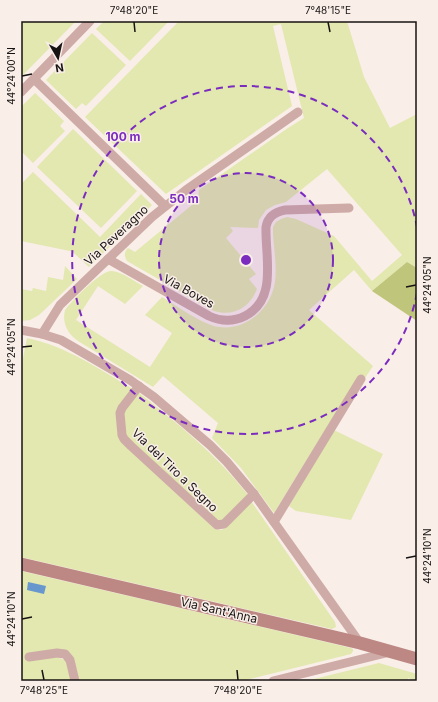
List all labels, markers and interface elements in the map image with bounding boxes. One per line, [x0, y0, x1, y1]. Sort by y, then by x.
text: 7°48'20"E [110, 4, 158, 16]
text: 7°48'15"E [305, 4, 351, 16]
north arrow [38, 38, 78, 78]
text: 44°24'00"N [5, 47, 17, 105]
text: N [54, 60, 65, 75]
text: 100 m [105, 129, 141, 144]
text: 50 m [169, 191, 199, 206]
street label: Via Peveragno [81, 202, 151, 268]
centre of rings [239, 253, 253, 267]
text: 44°24'05"N [421, 256, 433, 314]
street label: Via Boves [161, 271, 217, 311]
text: 44°24'05"N [5, 318, 17, 376]
street label: Via del Tiro a Segno [129, 425, 221, 515]
text: 44°24'10"N [421, 528, 433, 584]
text: 44°24'10"N [5, 591, 17, 647]
street label: Via Sant'Anna [179, 594, 259, 626]
text: 7°48'25"E [20, 684, 68, 696]
text: 7°48'20"E [214, 684, 262, 696]

